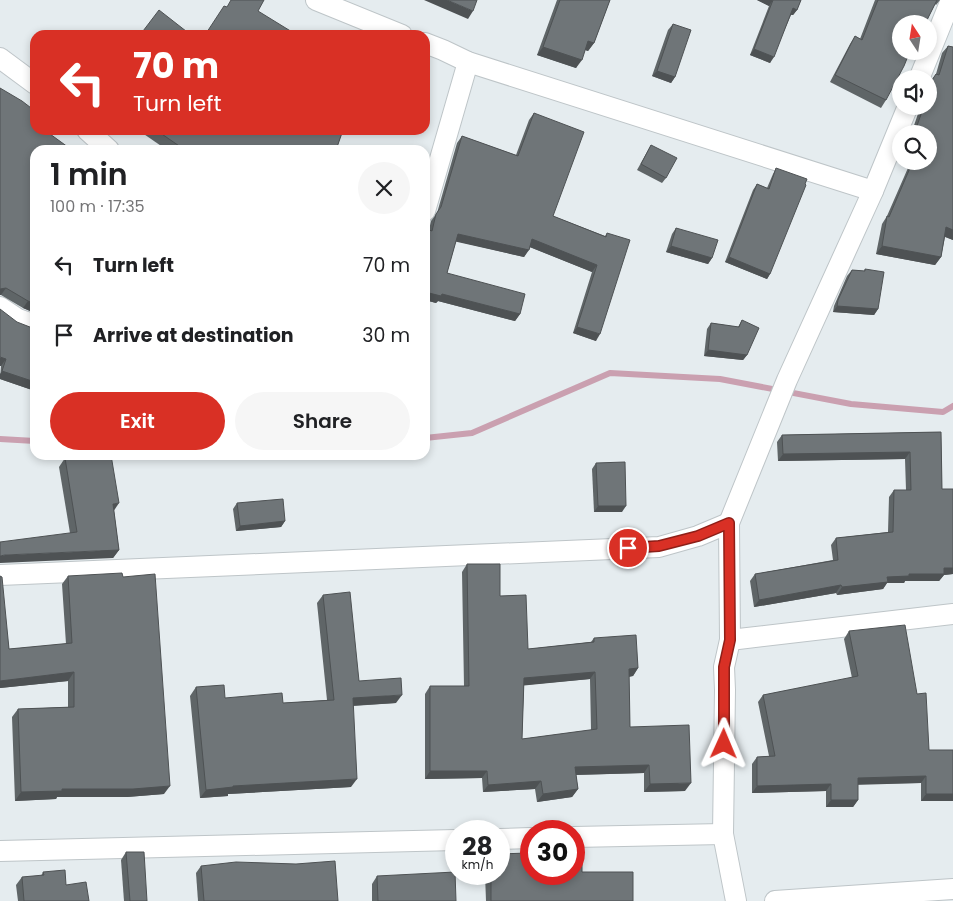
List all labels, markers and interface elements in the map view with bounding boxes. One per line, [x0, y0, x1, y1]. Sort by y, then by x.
north arrow [892, 15, 938, 60]
map controls [892, 15, 937, 170]
text: 70 m [133, 41, 219, 90]
icon: left [50, 50, 115, 115]
button: sound [892, 70, 937, 115]
text: Turn left [133, 88, 221, 119]
button: search [892, 125, 937, 170]
text: 1 min [50, 153, 128, 196]
button: close [358, 162, 410, 214]
text: 100 m · 17:35 [50, 195, 145, 218]
icon: left [50, 251, 78, 279]
text: Turn left [93, 252, 174, 279]
text: 70 m [363, 252, 410, 279]
icon: arrive [50, 321, 78, 349]
text: Arrive at destination [93, 322, 294, 349]
text: 30 m [362, 322, 410, 349]
button: Exit [50, 392, 225, 450]
button: Share [235, 392, 410, 450]
pin [607, 527, 649, 569]
icon: arrive [614, 534, 642, 562]
position arrow [697, 717, 749, 769]
speed limit sign: 30 [520, 820, 585, 885]
text: 28 [462, 829, 493, 864]
text: km/h [462, 856, 493, 873]

